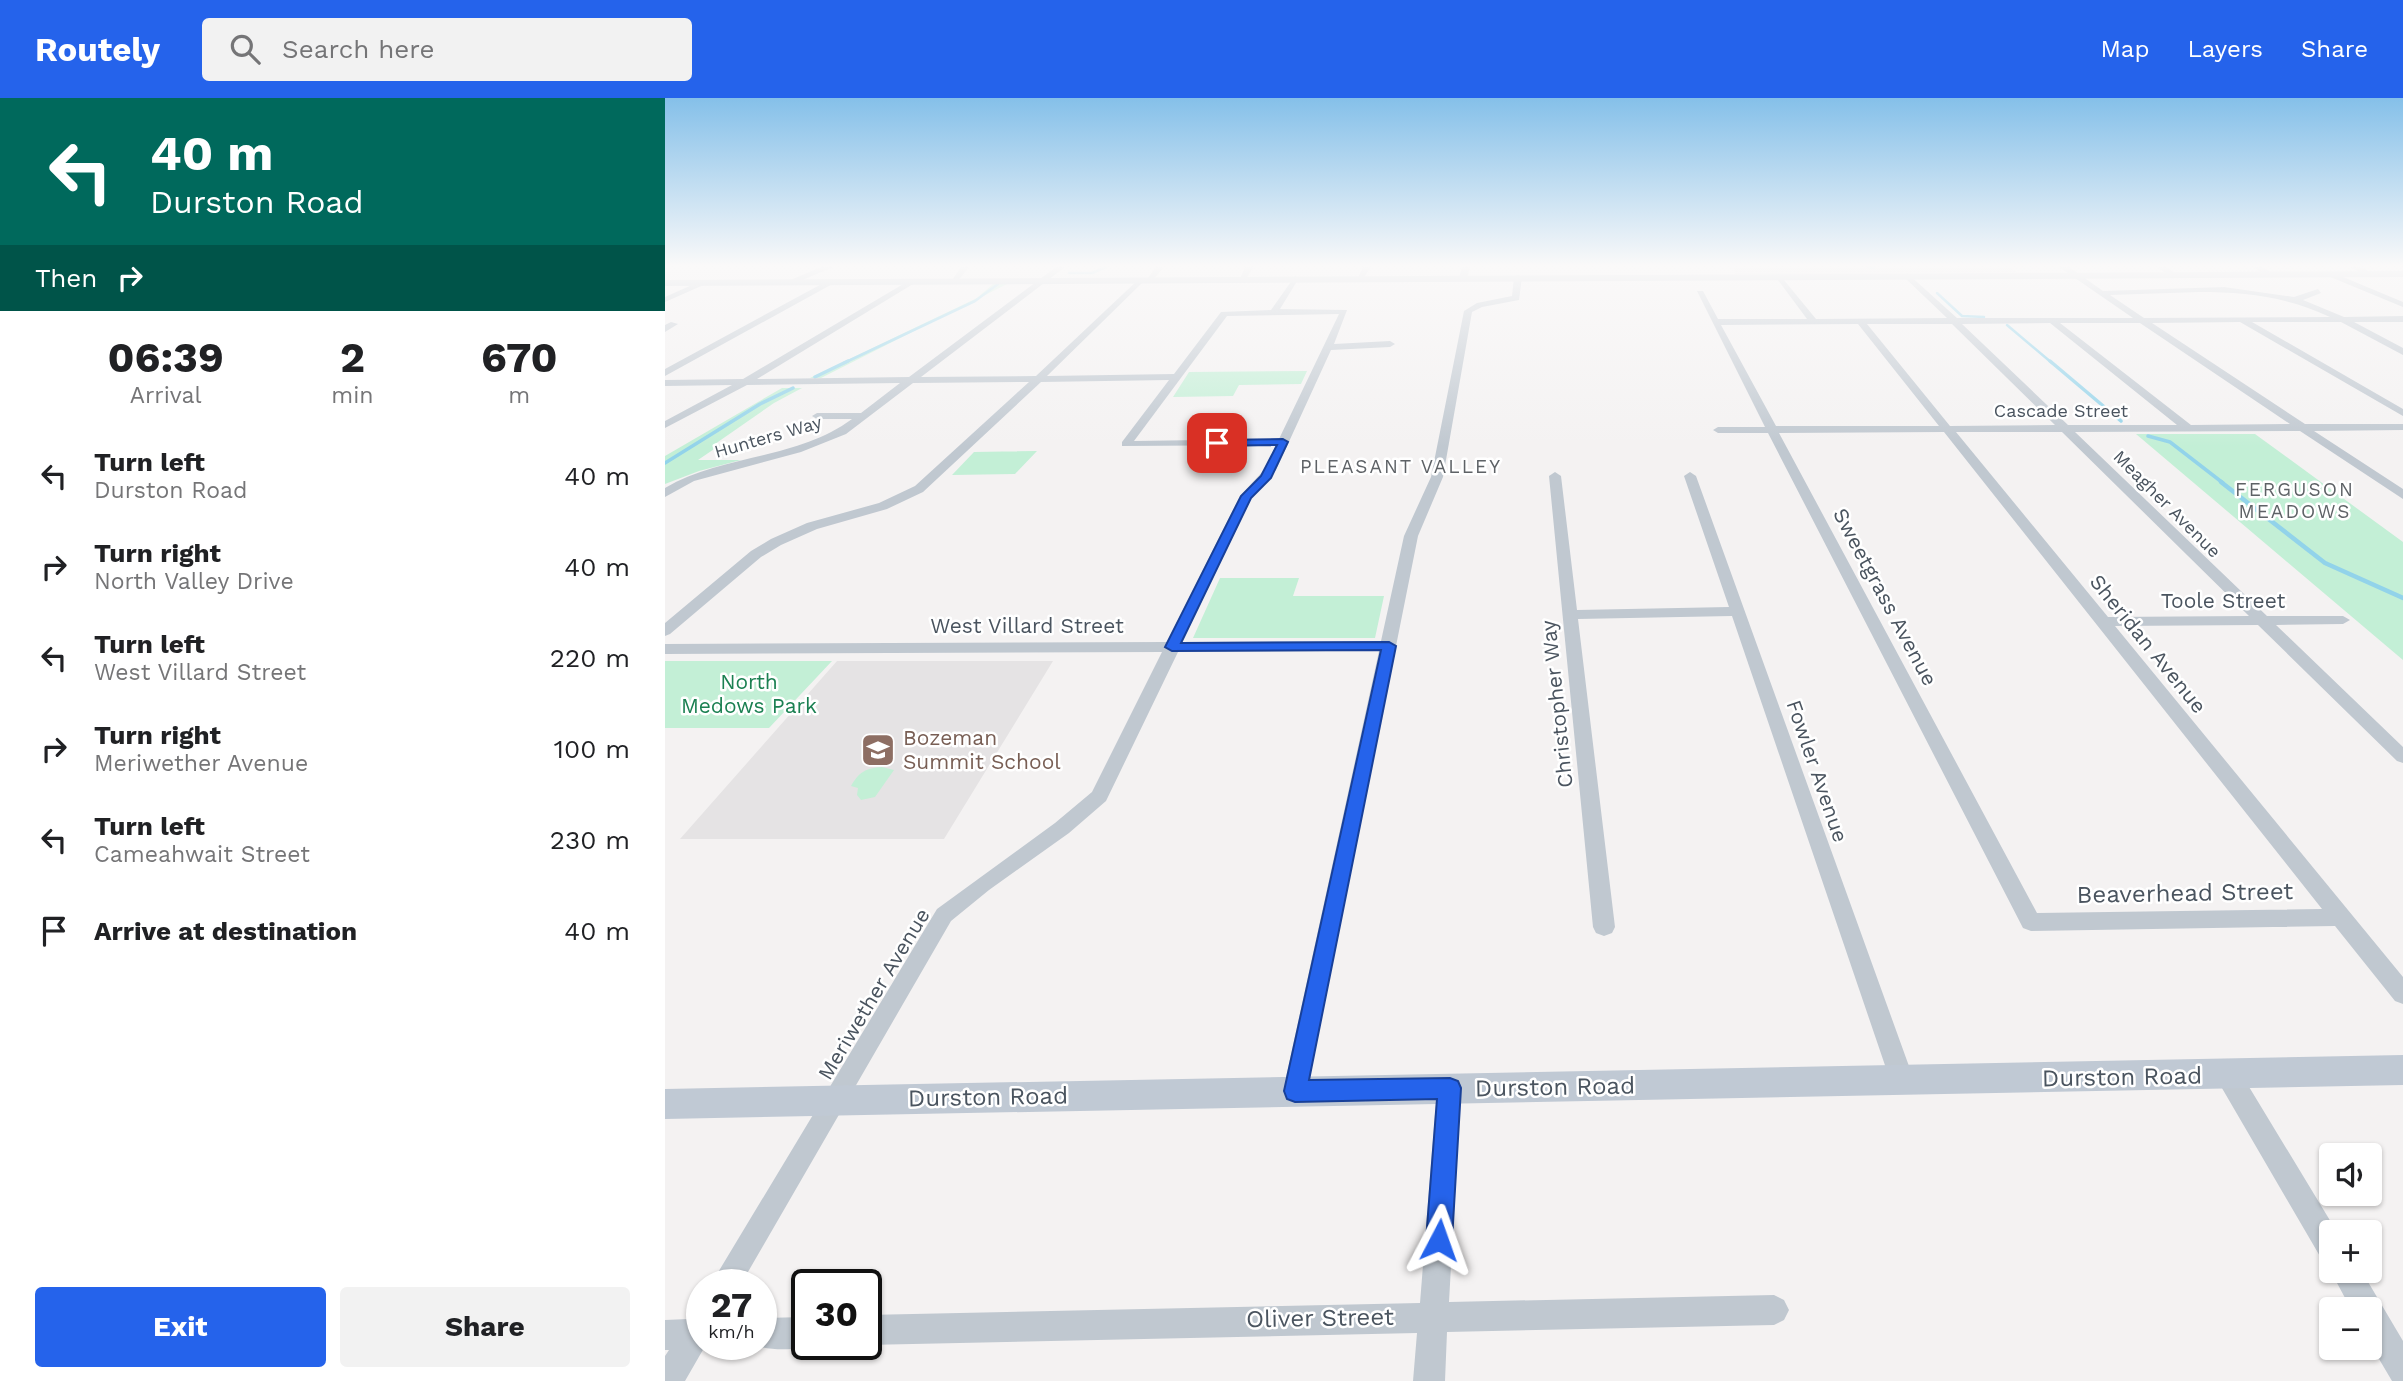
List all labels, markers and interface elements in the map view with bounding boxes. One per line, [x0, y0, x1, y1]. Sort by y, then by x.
search box [202, 18, 692, 81]
text: Routely [35, 30, 160, 69]
icon: search [226, 30, 264, 68]
text: Search here [282, 34, 434, 64]
text: Map [2101, 35, 2149, 63]
text: Layers [2187, 35, 2263, 63]
text: Share [2301, 35, 2368, 63]
text: 40 m [150, 124, 273, 182]
icon: left [35, 126, 126, 217]
text: Durston Road [150, 183, 364, 221]
icon: right [111, 259, 149, 297]
text: Then [35, 263, 97, 293]
text: 06:39 [107, 333, 224, 382]
text: 2 [340, 333, 365, 382]
text: 670 [481, 333, 558, 382]
text: Arrival [130, 382, 202, 409]
text: min [331, 382, 374, 409]
text: m [508, 382, 530, 409]
street label: Cascade Street [1994, 400, 2129, 421]
street label: Hunters Way [712, 411, 825, 462]
pin [1187, 413, 1247, 473]
icon: arrive [1198, 424, 1236, 462]
street label: Meagher Avenue [2109, 446, 2225, 562]
text: Turn left [94, 447, 205, 477]
district label: PLEASANT VALLEY [1300, 455, 1502, 478]
icon: left [35, 457, 73, 495]
text: 40 m [564, 461, 630, 491]
text: Durston Road [94, 477, 247, 504]
district label: FERGUSON MEADOWS [2235, 478, 2355, 523]
street label: Sweetgrass Avenue [1828, 504, 1943, 690]
text: Turn right [94, 538, 221, 568]
icon: right [35, 548, 73, 586]
text: 40 m [564, 552, 630, 582]
text: North Valley Drive [94, 568, 294, 595]
street label: Sheridan Avenue [2085, 569, 2212, 718]
street label: Toole Street [2161, 588, 2285, 613]
street label: West Villard Street [930, 613, 1124, 638]
street label: Christopher Way [1535, 619, 1578, 789]
text: Turn left [94, 629, 205, 659]
icon: left [35, 639, 73, 677]
text: 220 m [550, 643, 630, 673]
text: West Villard Street [94, 659, 306, 686]
park label: North Medows Park [681, 669, 817, 718]
street label: Fowler Avenue [1781, 696, 1853, 845]
text: Turn right [94, 720, 221, 750]
place label: Bozeman Summit School [903, 725, 1061, 774]
icon: right [35, 730, 73, 768]
school or university icon: Bozeman Summit School [859, 731, 897, 769]
text: 100 m [554, 734, 630, 764]
text: Meriwether Avenue [94, 750, 308, 777]
text: Turn left [94, 811, 205, 841]
icon: left [35, 821, 73, 859]
text: 230 m [550, 825, 630, 855]
text: Cameahwait Street [94, 841, 310, 868]
street label: Beaverhead Street [2076, 877, 2294, 909]
street label: Meriwether Avenue [812, 903, 935, 1084]
icon: arrive [35, 912, 73, 950]
text: Arrive at destination [94, 916, 357, 946]
text: 40 m [564, 916, 630, 946]
street label: Durston Road [2042, 1062, 2202, 1092]
street label: Durston Road [1475, 1072, 1635, 1102]
street label: Durston Road [908, 1082, 1068, 1112]
map controls [2319, 1143, 2382, 1360]
button: sound [2319, 1143, 2382, 1206]
position arrow [1402, 1203, 1476, 1277]
button: + [2319, 1220, 2382, 1283]
speed limit sign: 30 [791, 1269, 882, 1360]
text: 27 [711, 1284, 752, 1326]
button: Exit [35, 1287, 326, 1367]
button: Share [340, 1287, 630, 1367]
button: − [2319, 1297, 2382, 1360]
street label: Oliver Street [1246, 1303, 1394, 1333]
text: km/h [708, 1321, 755, 1342]

